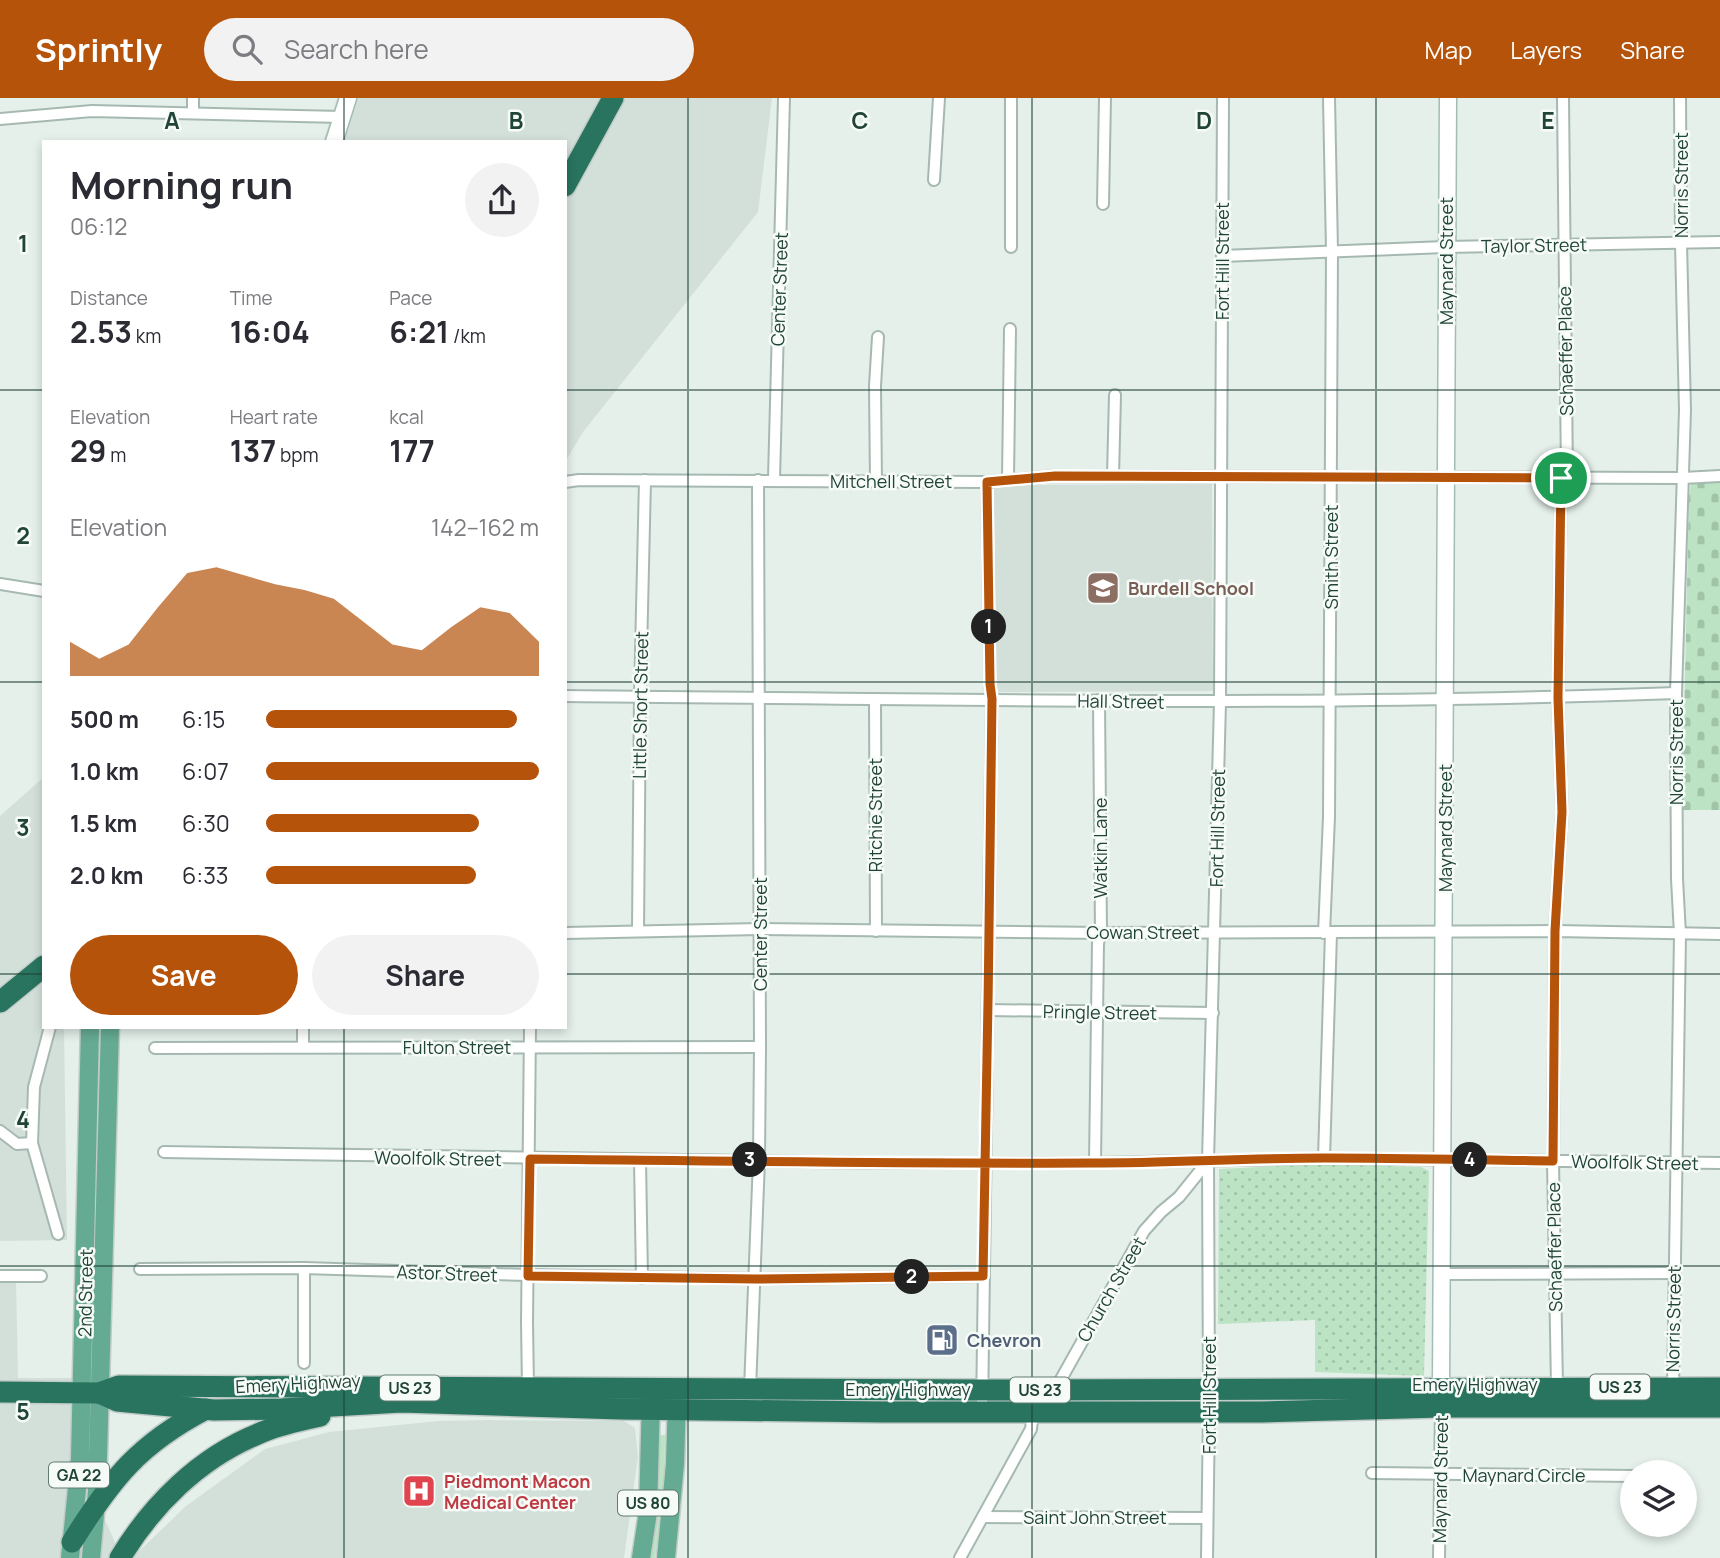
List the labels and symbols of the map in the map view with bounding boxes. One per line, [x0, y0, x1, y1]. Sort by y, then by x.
text: A [164, 104, 180, 136]
text: B [509, 104, 523, 136]
text: C [852, 104, 869, 136]
text: D [1196, 104, 1212, 136]
text: E [1541, 104, 1555, 136]
street label: Norris Street [1669, 132, 1693, 238]
street label: Maynard Street [1434, 197, 1458, 325]
street label: Fort Hill Street [1210, 202, 1234, 320]
text: 1 [18, 227, 28, 259]
street label: Center Street [765, 232, 793, 346]
street label: Taylor Street [1481, 232, 1587, 258]
street label: Schaeffer Place [1552, 286, 1578, 416]
pin [1531, 448, 1591, 508]
street label: Mitchell Street [830, 469, 952, 493]
street label: Smith Street [1319, 505, 1343, 609]
text: 2 [16, 519, 30, 551]
school or university icon: Burdell School [1084, 569, 1122, 607]
place label: Burdell School [1128, 576, 1254, 600]
pin: 1 [972, 610, 1006, 644]
street label: Little Short Street [627, 631, 653, 779]
street label: Hall Street [1077, 688, 1165, 714]
street label: Norris Street [1664, 699, 1688, 805]
street label: Ritchie Street [863, 758, 887, 872]
street label: Maynard Street [1433, 764, 1457, 892]
street label: Fort Hill Street [1204, 769, 1230, 887]
street label: Watkin Lane [1088, 797, 1112, 899]
text: 3 [16, 811, 30, 843]
street label: Center Street [748, 877, 772, 991]
street label: Cowan Street [1086, 920, 1200, 944]
street label: Pringle Street [1043, 999, 1157, 1025]
street label: Fulton Street [403, 1035, 511, 1059]
text: 4 [16, 1103, 30, 1135]
pin: 3 [732, 1142, 768, 1178]
pin: 4 [1452, 1142, 1488, 1178]
street label: Woolfolk Street [374, 1145, 502, 1171]
street label: Woolfolk Street [1571, 1149, 1699, 1175]
street label: Schaeffer Place [1541, 1182, 1567, 1312]
street label: Church Street [1071, 1232, 1151, 1346]
street label: 2nd Street [72, 1249, 98, 1337]
street label: Astor Street [396, 1259, 498, 1287]
pin: 2 [894, 1260, 930, 1294]
street label: Norris Street [1660, 1266, 1686, 1372]
fuel station icon: Chevron [923, 1321, 961, 1359]
place label: Chevron [967, 1328, 1041, 1352]
street label: Fort Hill Street [1197, 1336, 1221, 1454]
street label: Emery Highway [235, 1368, 362, 1398]
street label: Emery Highway [1412, 1372, 1538, 1396]
road number: US 23 [1590, 1374, 1650, 1400]
road number: US 23 [380, 1376, 440, 1400]
street label: Emery Highway [845, 1377, 971, 1401]
road number: US 23 [1010, 1378, 1070, 1402]
text: 5 [16, 1395, 30, 1427]
street label: Maynard Street [1427, 1415, 1453, 1543]
road number: GA 22 [49, 1462, 109, 1488]
street label: Maynard Circle [1462, 1463, 1586, 1487]
place label: Piedmont Macon Medical Center [444, 1469, 591, 1514]
hospital icon: Piedmont Macon Medical Center [400, 1472, 438, 1510]
road number: US 80 [618, 1490, 678, 1516]
street label: Saint John Street [1023, 1505, 1167, 1529]

